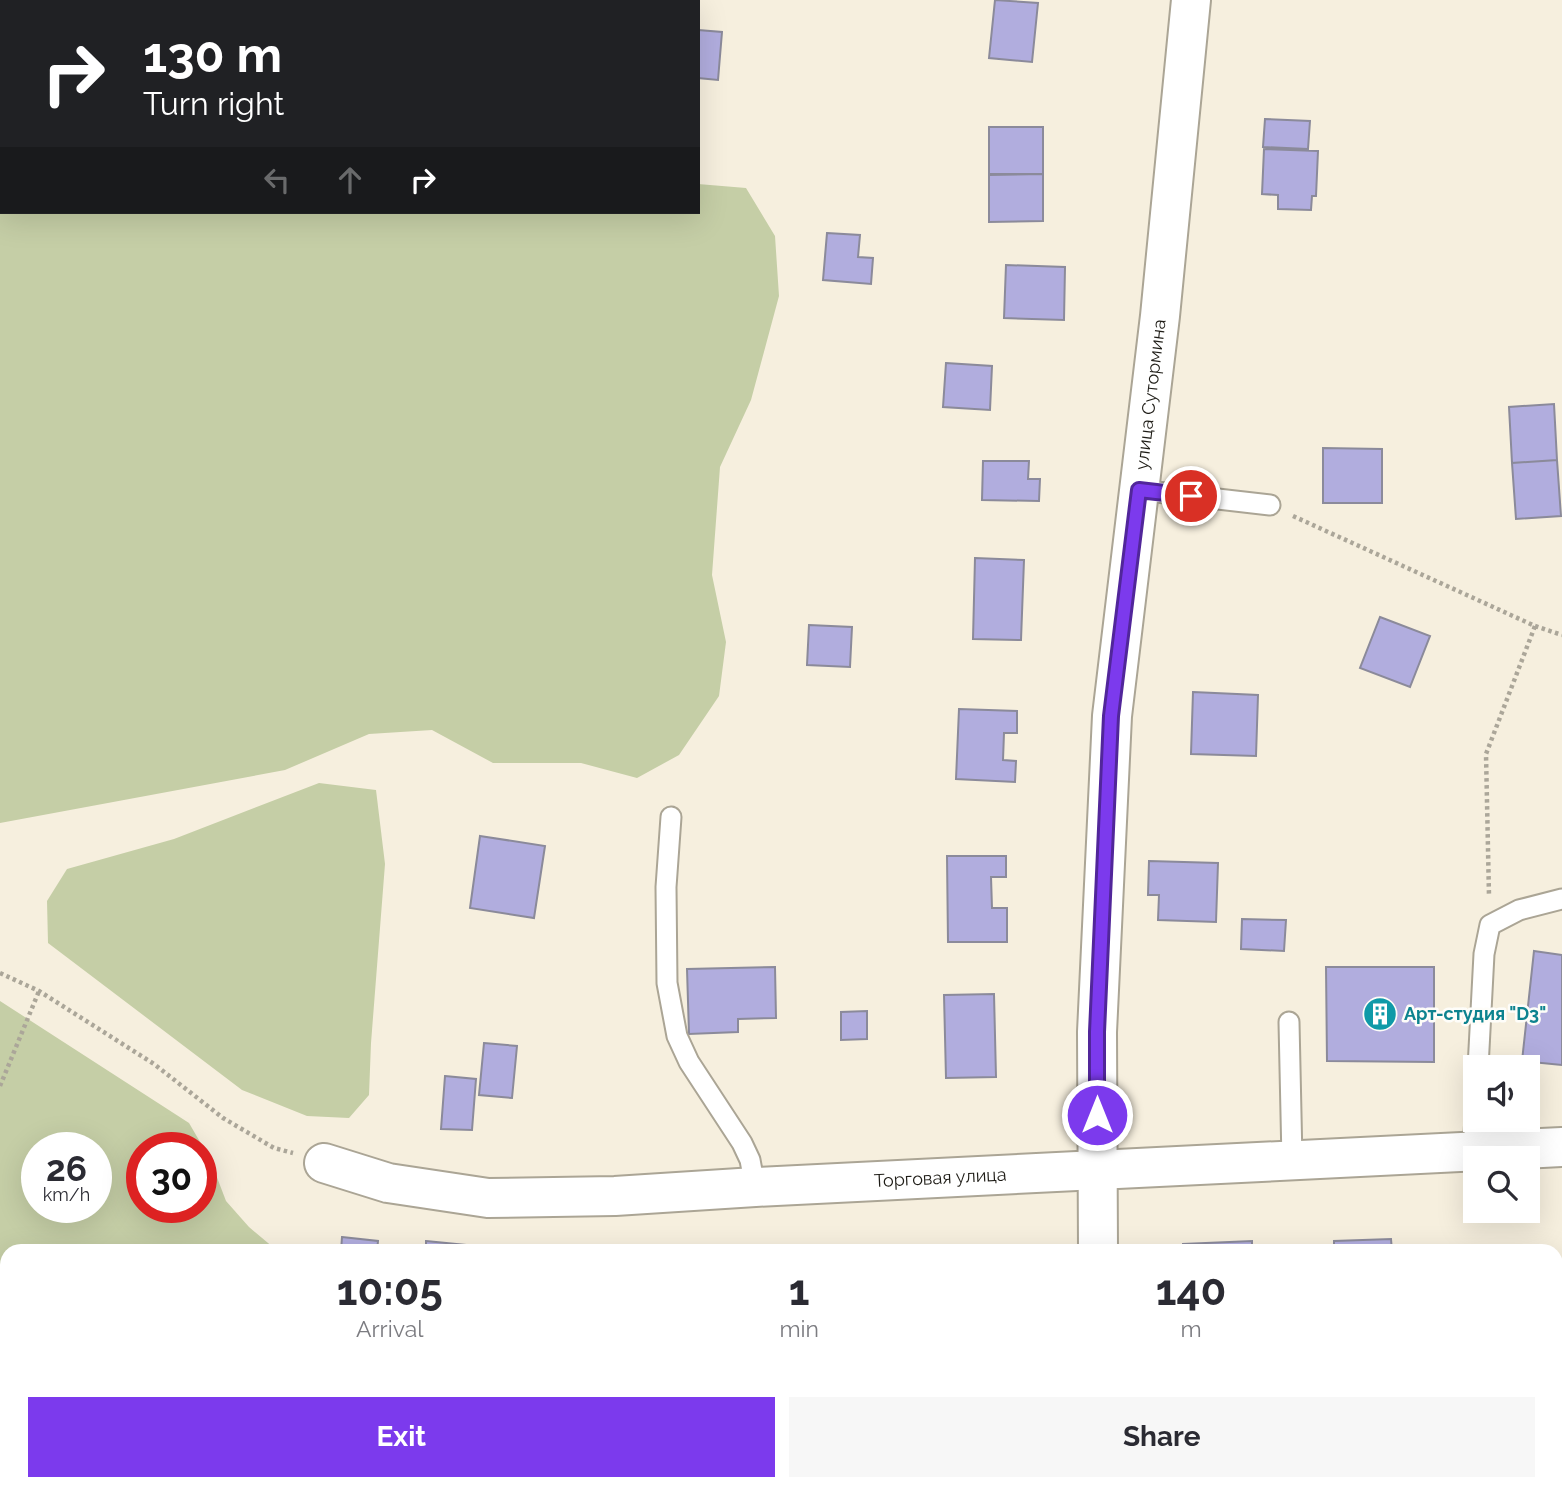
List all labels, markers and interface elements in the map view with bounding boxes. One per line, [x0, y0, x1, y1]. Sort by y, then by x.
text: 130 m [143, 26, 282, 83]
icon: right [28, 28, 119, 119]
text: Turn right [143, 85, 284, 122]
icon: left [258, 161, 296, 199]
icon: ahead [331, 161, 369, 199]
icon: right [404, 161, 442, 199]
street label: улица Сутормина [1131, 318, 1170, 471]
pin [1161, 466, 1221, 526]
icon: arrive [1172, 477, 1210, 515]
building icon: Арт-студия "D3" [1361, 995, 1399, 1033]
place label: Арт-студия "D3" [1404, 1003, 1546, 1024]
map controls [1463, 1055, 1540, 1223]
button: sound [1463, 1055, 1540, 1132]
position arrow [1060, 1078, 1134, 1152]
speed limit sign: 30 [126, 1132, 217, 1223]
button: search [1463, 1146, 1540, 1223]
text: 26 [46, 1148, 87, 1189]
street label: Торговая улица [873, 1164, 1007, 1191]
text: km/h [43, 1184, 90, 1205]
text: 10:05 [337, 1266, 443, 1315]
text: 1 [789, 1266, 810, 1315]
text: 140 [1156, 1266, 1226, 1315]
text: Arrival [356, 1315, 423, 1342]
text: min [779, 1315, 819, 1342]
text: m [1180, 1315, 1202, 1342]
button: Exit [28, 1397, 775, 1477]
button: Share [789, 1397, 1535, 1477]

